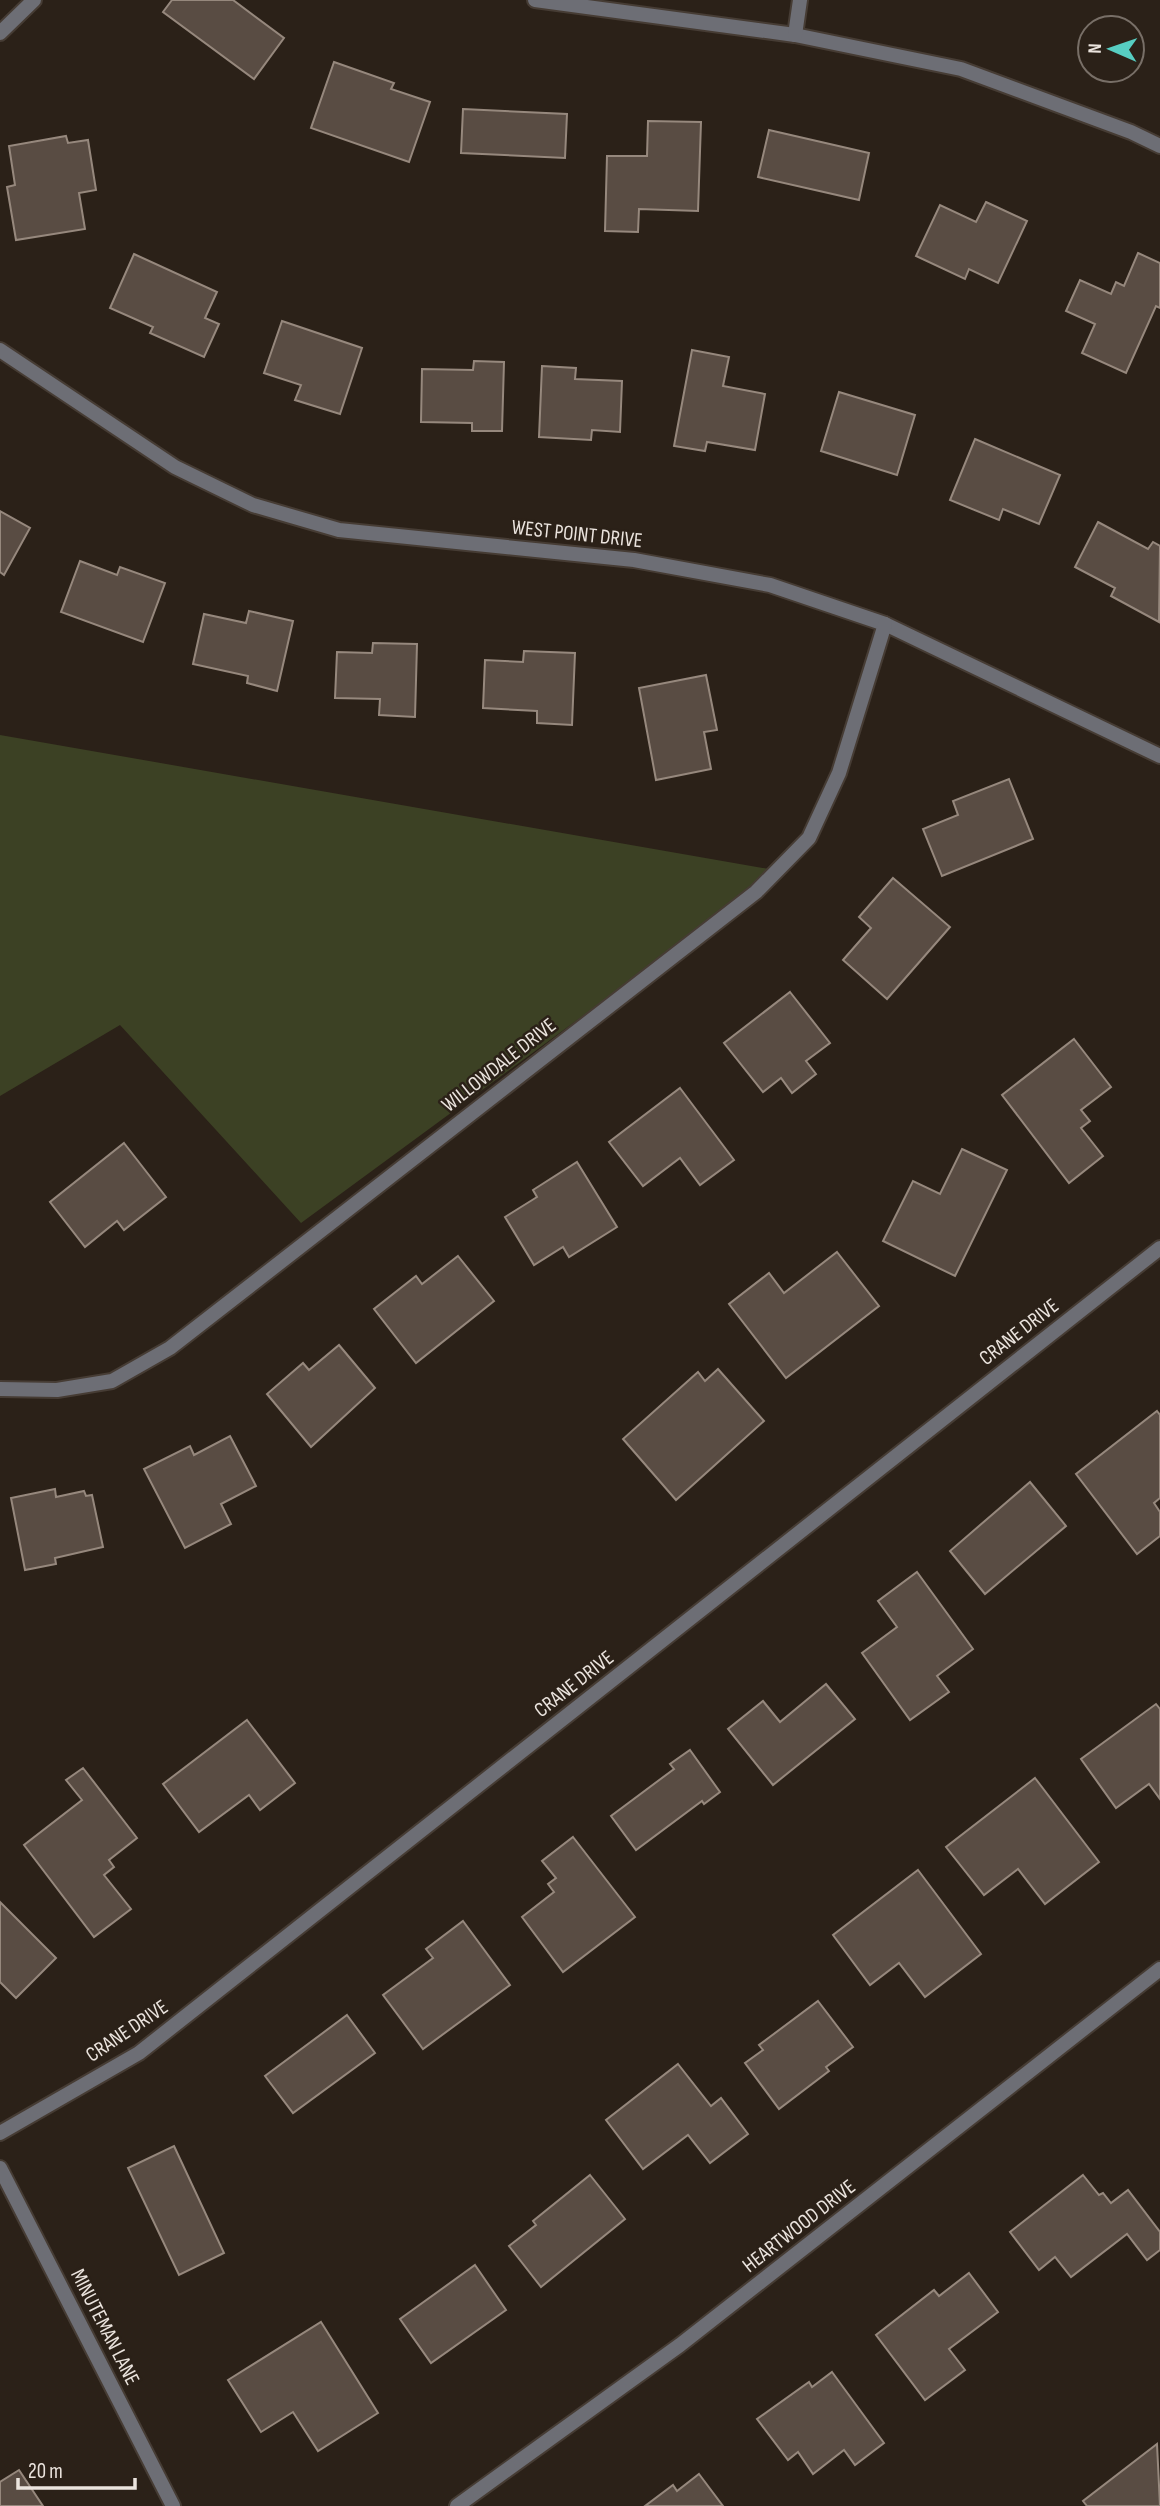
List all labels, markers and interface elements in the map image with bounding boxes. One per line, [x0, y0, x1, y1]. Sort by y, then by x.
north arrow [1076, 14, 1146, 84]
text: N [1084, 43, 1107, 54]
street label: WEST POINT DRIVE [510, 515, 644, 553]
street label: WILLOWDALE DRIVE [437, 1013, 561, 1117]
street label: CRANE DRIVE [974, 1293, 1064, 1371]
street label: CRANE DRIVE [529, 1645, 619, 1723]
street label: CRANE DRIVE [81, 1994, 173, 2068]
street label: HEARTWOOD DRIVE [738, 2174, 860, 2278]
street label: MINUTEMAN LANE [65, 2265, 145, 2389]
scale bar [18, 2446, 135, 2490]
text: 20 m [28, 2459, 63, 2484]

